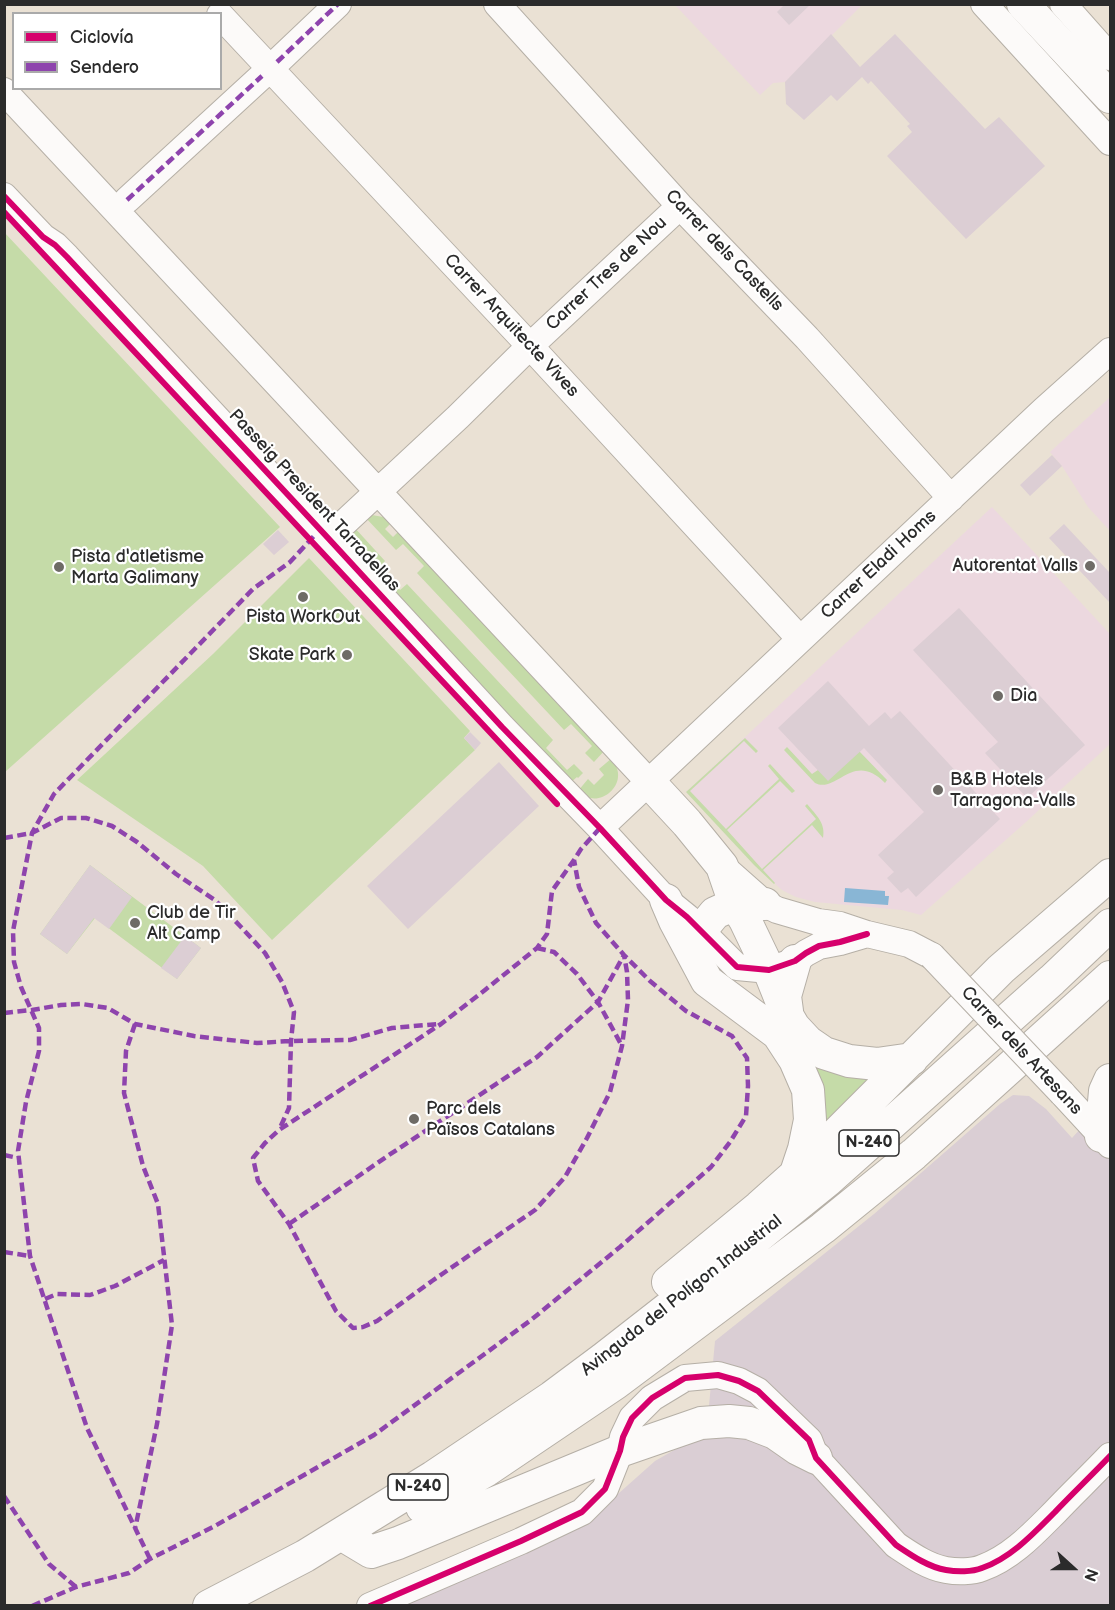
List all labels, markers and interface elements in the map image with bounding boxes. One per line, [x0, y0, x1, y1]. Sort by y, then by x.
legend [12, 12, 222, 90]
text: Ciclovía [70, 27, 134, 48]
text: Sendero [70, 57, 139, 78]
street label: Carrer dels Castells [660, 186, 788, 316]
street label: Carrer Tres de Nou [542, 212, 672, 336]
street label: Carrer Arquitecte Vives [439, 250, 583, 402]
street label: Passeig President Tarradellas [224, 405, 404, 597]
street label: Carrer Eladi Homs [817, 506, 941, 624]
place label: Pista d'atletisme Marta Galimany [71, 546, 204, 588]
place label: Autorentat Valls [953, 555, 1078, 577]
marker: Autorentat Valls [1083, 559, 1097, 573]
marker: Pista d'atletisme Marta Galimany [52, 560, 66, 574]
marker: Pista WorkOut [296, 590, 310, 604]
place label: Pista WorkOut [246, 606, 360, 628]
place label: Skate Park [249, 644, 335, 666]
marker: Skate Park [340, 648, 354, 662]
place label: Dia [1010, 685, 1038, 707]
marker: Dia [991, 689, 1005, 703]
place label: B&B Hotels Tarragona-Valls [950, 769, 1075, 812]
marker: B&B Hotels Tarragona-Valls [931, 783, 945, 797]
place label: Club de Tir Alt Camp [147, 902, 236, 944]
marker: Club de Tir Alt Camp [128, 916, 142, 930]
street label: Carrer dels Artesans [956, 982, 1086, 1120]
place label: Parc dels Països Catalans [426, 1098, 555, 1140]
marker: Parc dels Països Catalans [407, 1112, 421, 1126]
road number: N-240 [839, 1130, 899, 1156]
street label: Avinguda del Polígon Industrial [577, 1211, 787, 1381]
road number: N-240 [388, 1474, 448, 1500]
north arrow [1043, 1538, 1103, 1598]
text: N [1079, 1566, 1101, 1584]

